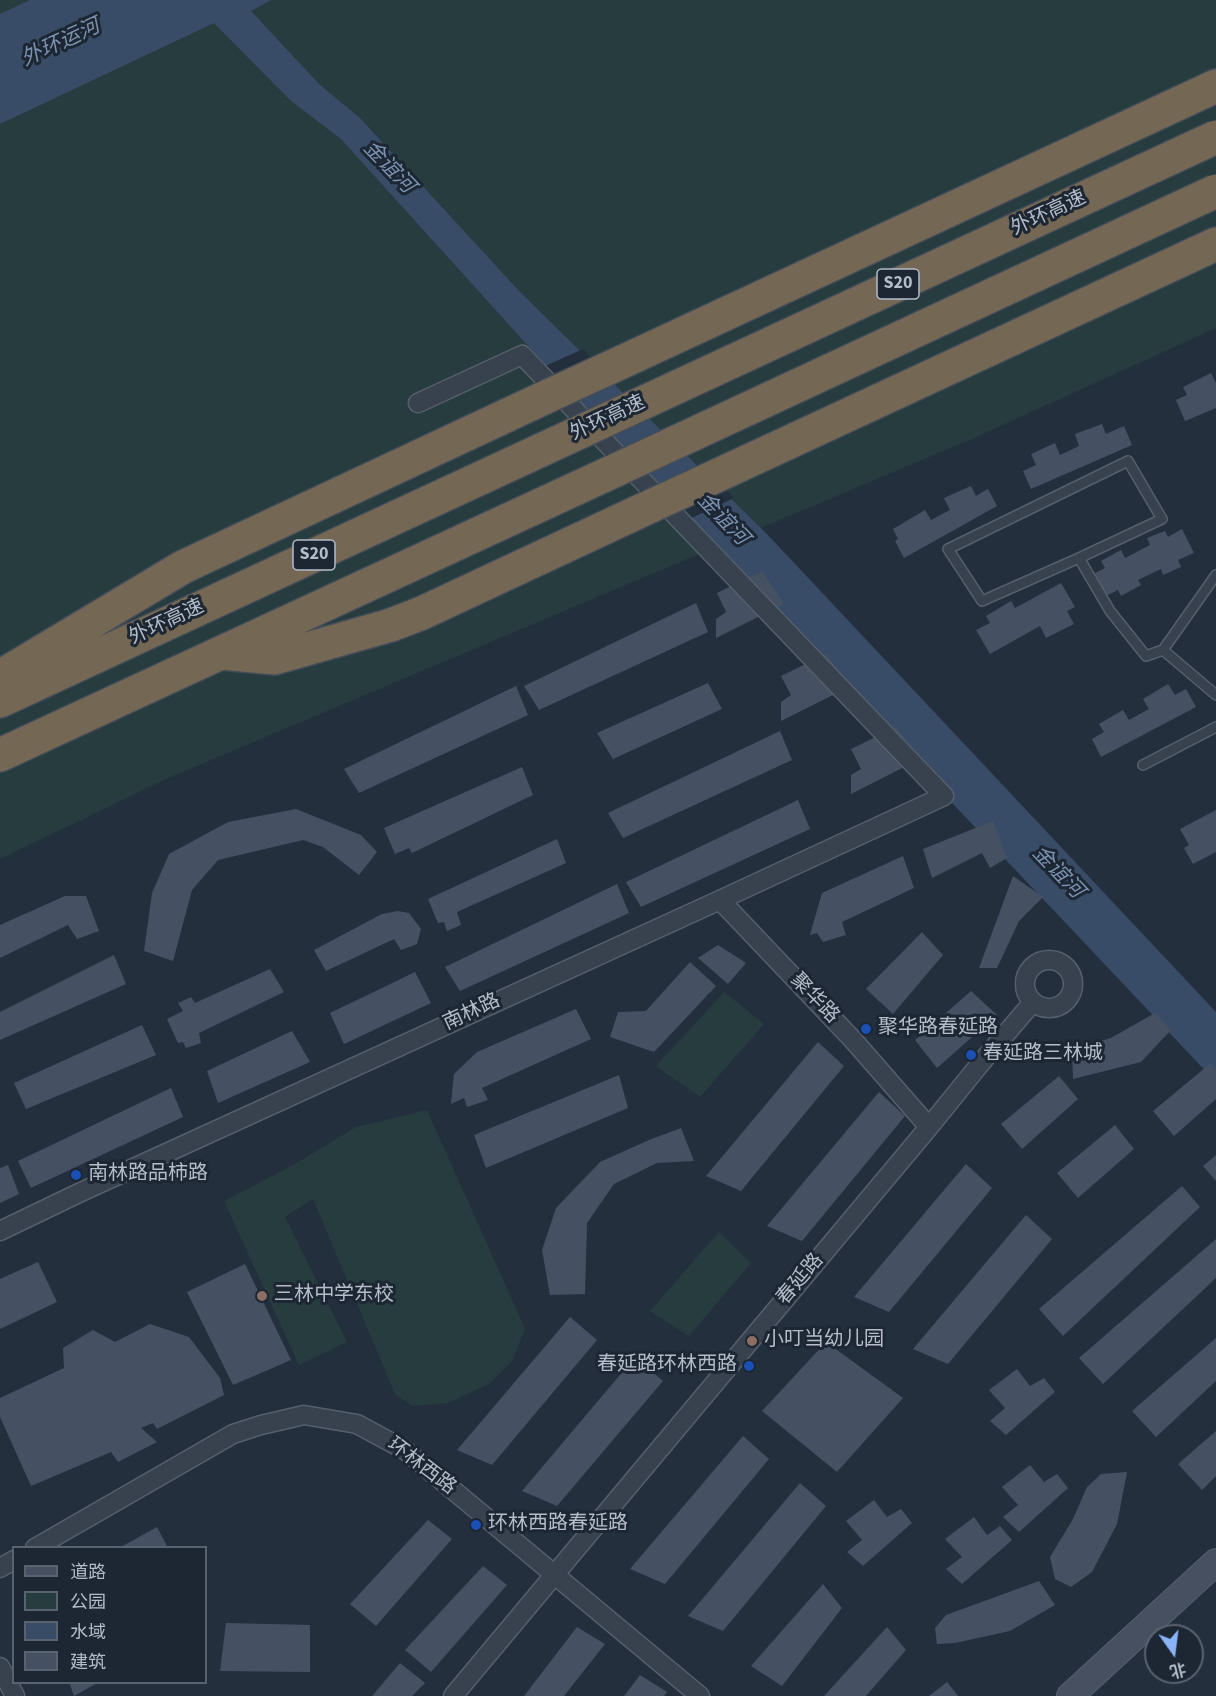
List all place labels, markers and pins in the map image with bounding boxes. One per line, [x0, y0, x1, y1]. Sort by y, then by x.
place label: 聚华路春延路 [878, 1017, 998, 1041]
marker: 聚华路春延路 [859, 1022, 873, 1036]
place label: 春延路三林城 [983, 1043, 1103, 1067]
marker: 春延路三林城 [964, 1048, 978, 1062]
place label: 南林路品柿路 [88, 1163, 208, 1187]
marker: 南林路品柿路 [69, 1168, 83, 1182]
place label: 三林中学东校 [274, 1284, 394, 1308]
marker: 三林中学东校 [255, 1289, 269, 1303]
place label: 小叮当幼儿园 [764, 1329, 884, 1353]
marker: 小叮当幼儿园 [745, 1334, 759, 1348]
place label: 春延路环林西路 [597, 1354, 737, 1378]
marker: 春延路环林西路 [742, 1359, 756, 1373]
place label: 环林西路春延路 [488, 1513, 628, 1537]
marker: 环林西路春延路 [469, 1518, 483, 1532]

